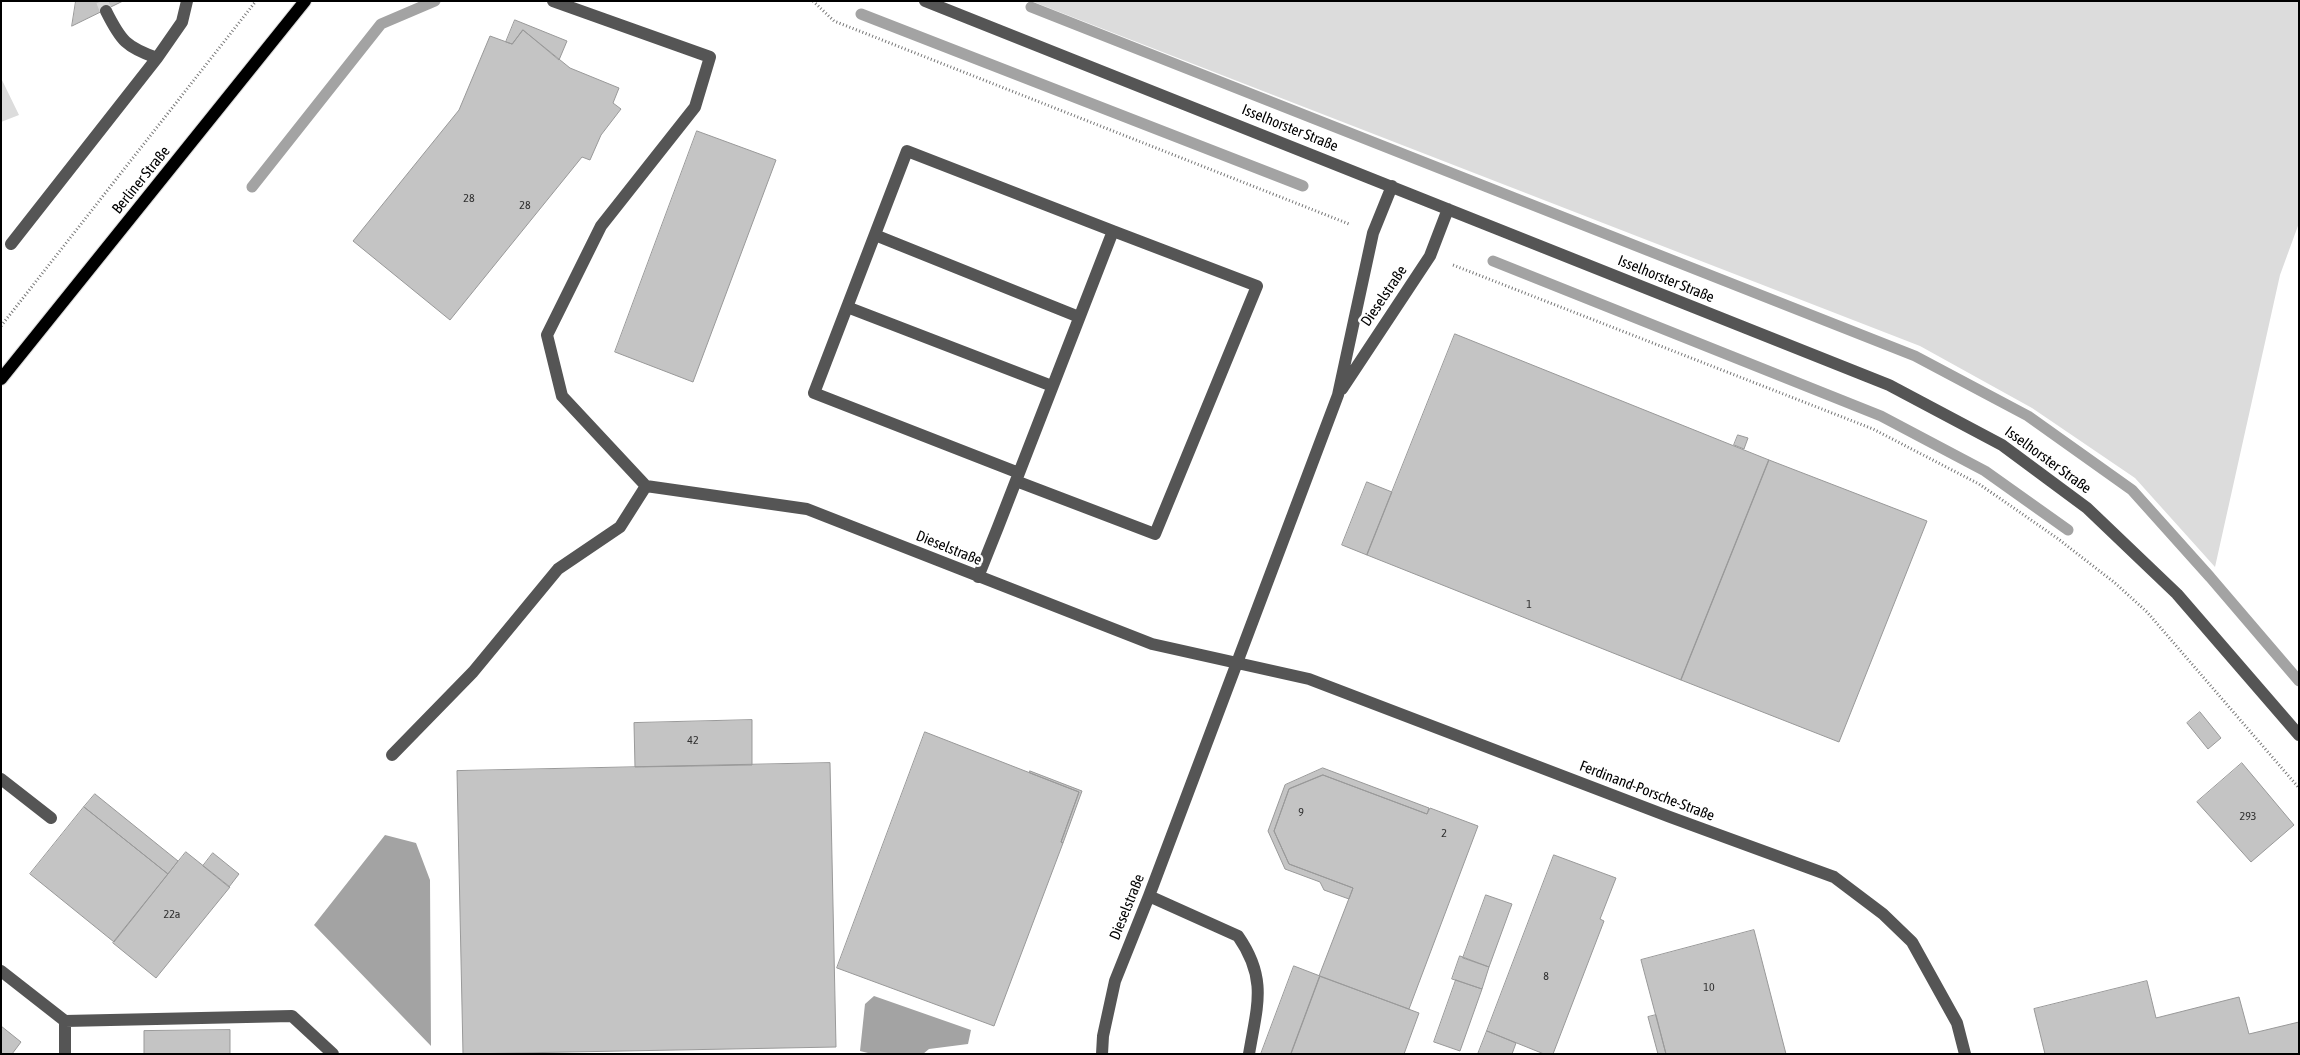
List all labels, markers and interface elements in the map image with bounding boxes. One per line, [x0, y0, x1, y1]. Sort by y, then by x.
street label: Isselhorster Straße [1239, 100, 1341, 156]
street label: Berliner Straße [108, 143, 174, 217]
house number: 28 [463, 191, 475, 205]
house number: 28 [519, 198, 531, 212]
street label: Isselhorster Straße [1615, 251, 1717, 307]
street label: Dieselstraße [1357, 262, 1411, 330]
street label: Isselhorster Straße [2001, 423, 2095, 497]
street label: Dieselstraße [913, 527, 985, 569]
house number: 1 [1526, 597, 1532, 611]
house number: 42 [687, 733, 699, 747]
street label: Ferdinand-Porsche-Straße [1577, 757, 1717, 825]
house number: 9 [1298, 805, 1304, 819]
house number: 293 [2240, 809, 2256, 823]
house number: 2 [1441, 826, 1447, 840]
street label: Dieselstraße [1106, 871, 1148, 943]
house number: 22a [164, 907, 180, 921]
house number: 8 [1543, 969, 1549, 983]
house number: 10 [1703, 980, 1715, 994]

